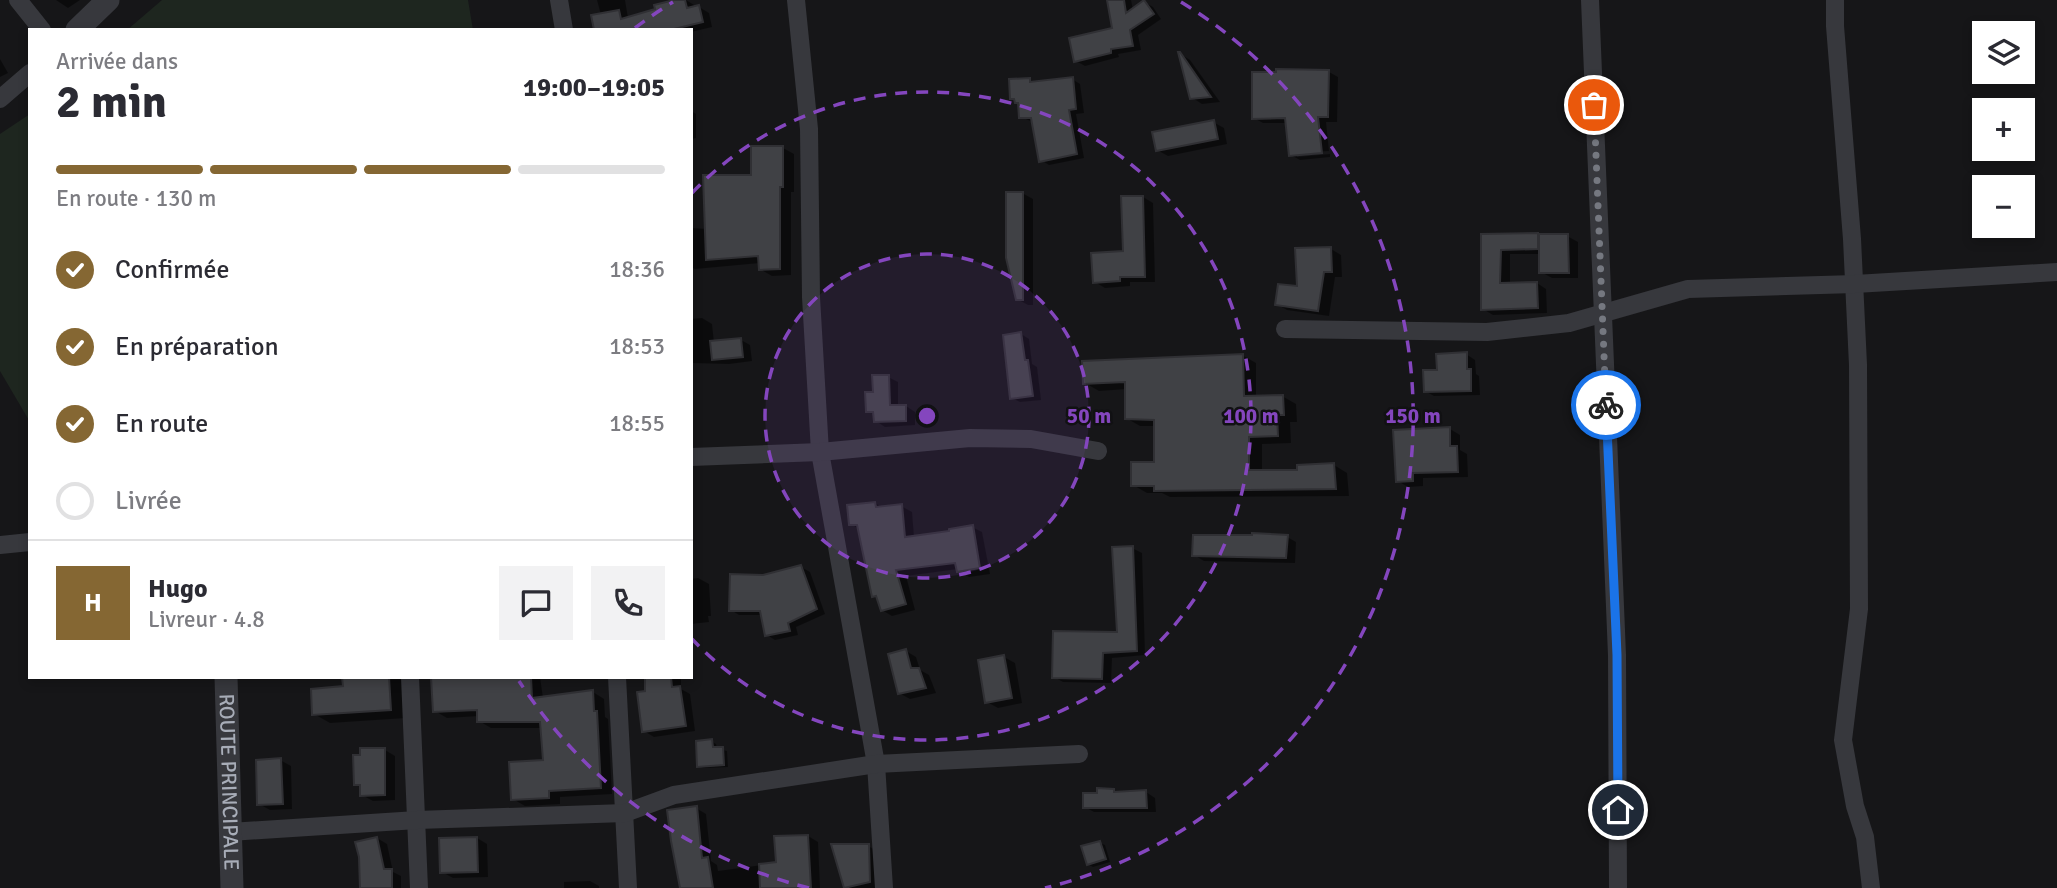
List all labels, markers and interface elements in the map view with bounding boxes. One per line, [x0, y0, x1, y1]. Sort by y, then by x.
map controls [1972, 21, 2035, 238]
button: layers [1972, 21, 2035, 84]
text: Arrivée dans [56, 47, 178, 76]
text: 19:00–19:05 [523, 72, 665, 104]
text: 2 min [56, 74, 167, 130]
pin [1564, 75, 1624, 135]
icon: bag [1575, 86, 1613, 124]
button: + [1972, 98, 2035, 161]
button: − [1972, 175, 2035, 238]
text: En route · 130 m [56, 184, 216, 213]
icon: check [56, 251, 94, 289]
text: Confirmée [115, 254, 230, 286]
text: 18:36 [609, 255, 665, 284]
icon: check [56, 328, 94, 366]
text: En préparation [115, 331, 279, 363]
text: 18:53 [609, 332, 665, 361]
courier [1571, 370, 1641, 440]
icon: bike [1587, 386, 1625, 424]
text: 50 m [1067, 403, 1111, 429]
text: 100 m [1223, 403, 1279, 429]
text: 150 m [1385, 403, 1441, 429]
centre of rings [915, 404, 939, 428]
icon: check [56, 405, 94, 443]
text: En route [115, 408, 208, 440]
text: 18:55 [609, 409, 665, 438]
text: Livrée [115, 485, 182, 517]
button: chat [499, 566, 573, 640]
button: phone [591, 566, 665, 640]
text: Hugo [148, 573, 208, 605]
text: H [84, 587, 102, 619]
text: Livreur · 4.8 [148, 605, 265, 634]
street label: ROUTE PRINCIPALE [213, 693, 244, 871]
pin [1588, 780, 1648, 840]
icon: home [1599, 791, 1637, 829]

